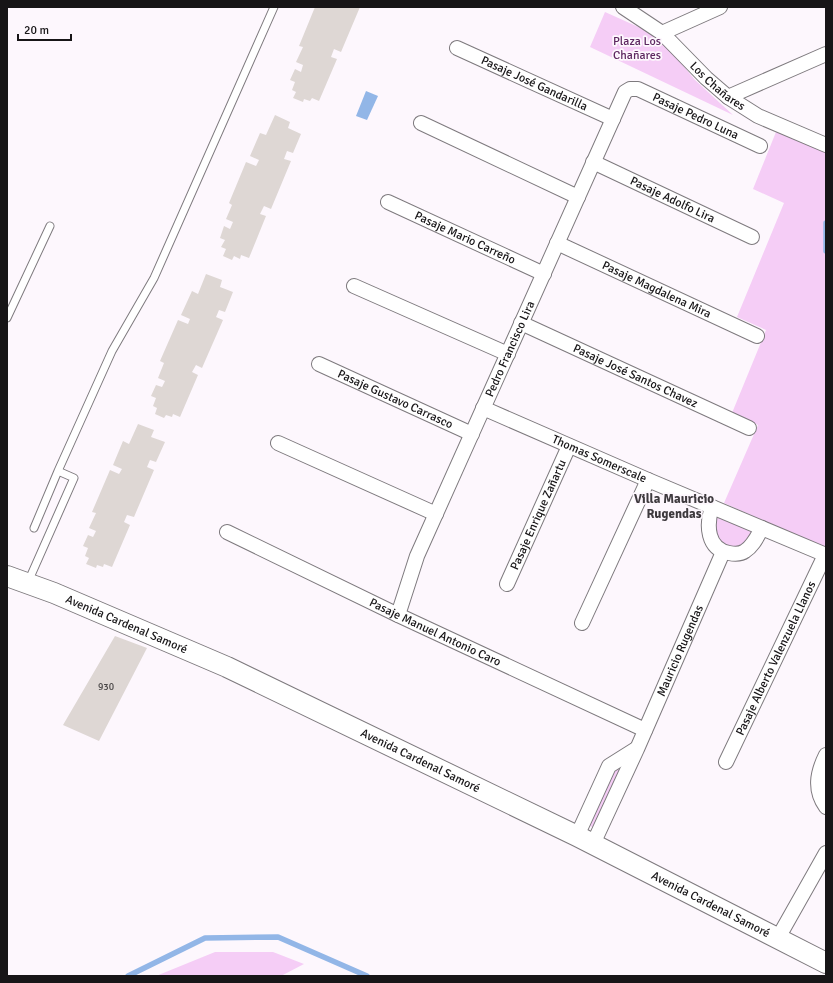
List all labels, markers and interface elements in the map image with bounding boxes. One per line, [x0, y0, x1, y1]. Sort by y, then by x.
scale bar [18, 16, 71, 42]
text: 20 m [24, 23, 49, 38]
park label: Plaza Los Chañares [613, 34, 661, 63]
street label: Pasaje José Gandarilla [479, 53, 590, 114]
street label: Los Chañares [686, 59, 748, 114]
street label: Pasaje Pedro Luna [650, 90, 741, 143]
street label: Pasaje Adolfo Lira [628, 174, 717, 226]
street label: Pasaje Mario Carreño [412, 208, 518, 268]
street label: Pasaje Magdalena Mira [600, 258, 714, 322]
street label: Pedro Francisco Lira [482, 299, 538, 399]
street label: Pasaje José Santos Chavez [571, 341, 700, 411]
street label: Pasaje Gustavo Carrasco [335, 367, 455, 432]
street label: Thomas Somerscale [550, 432, 649, 486]
street label: Pasaje Enrique Zañartu [507, 457, 570, 572]
district label: Villa Mauricio Rugendas [634, 491, 714, 522]
street label: Pasaje Alberto Valenzuela Llanos [733, 579, 819, 738]
street label: Avenida Cardenal Samoré [63, 592, 190, 657]
street label: Pasaje Manuel Antonio Caro [367, 595, 503, 670]
street label: Mauricio Rugendas [654, 603, 707, 699]
house number: 930 [98, 681, 114, 693]
street label: Avenida Cardenal Samoré [358, 726, 483, 796]
street label: Avenida Cardenal Samoré [649, 868, 772, 941]

